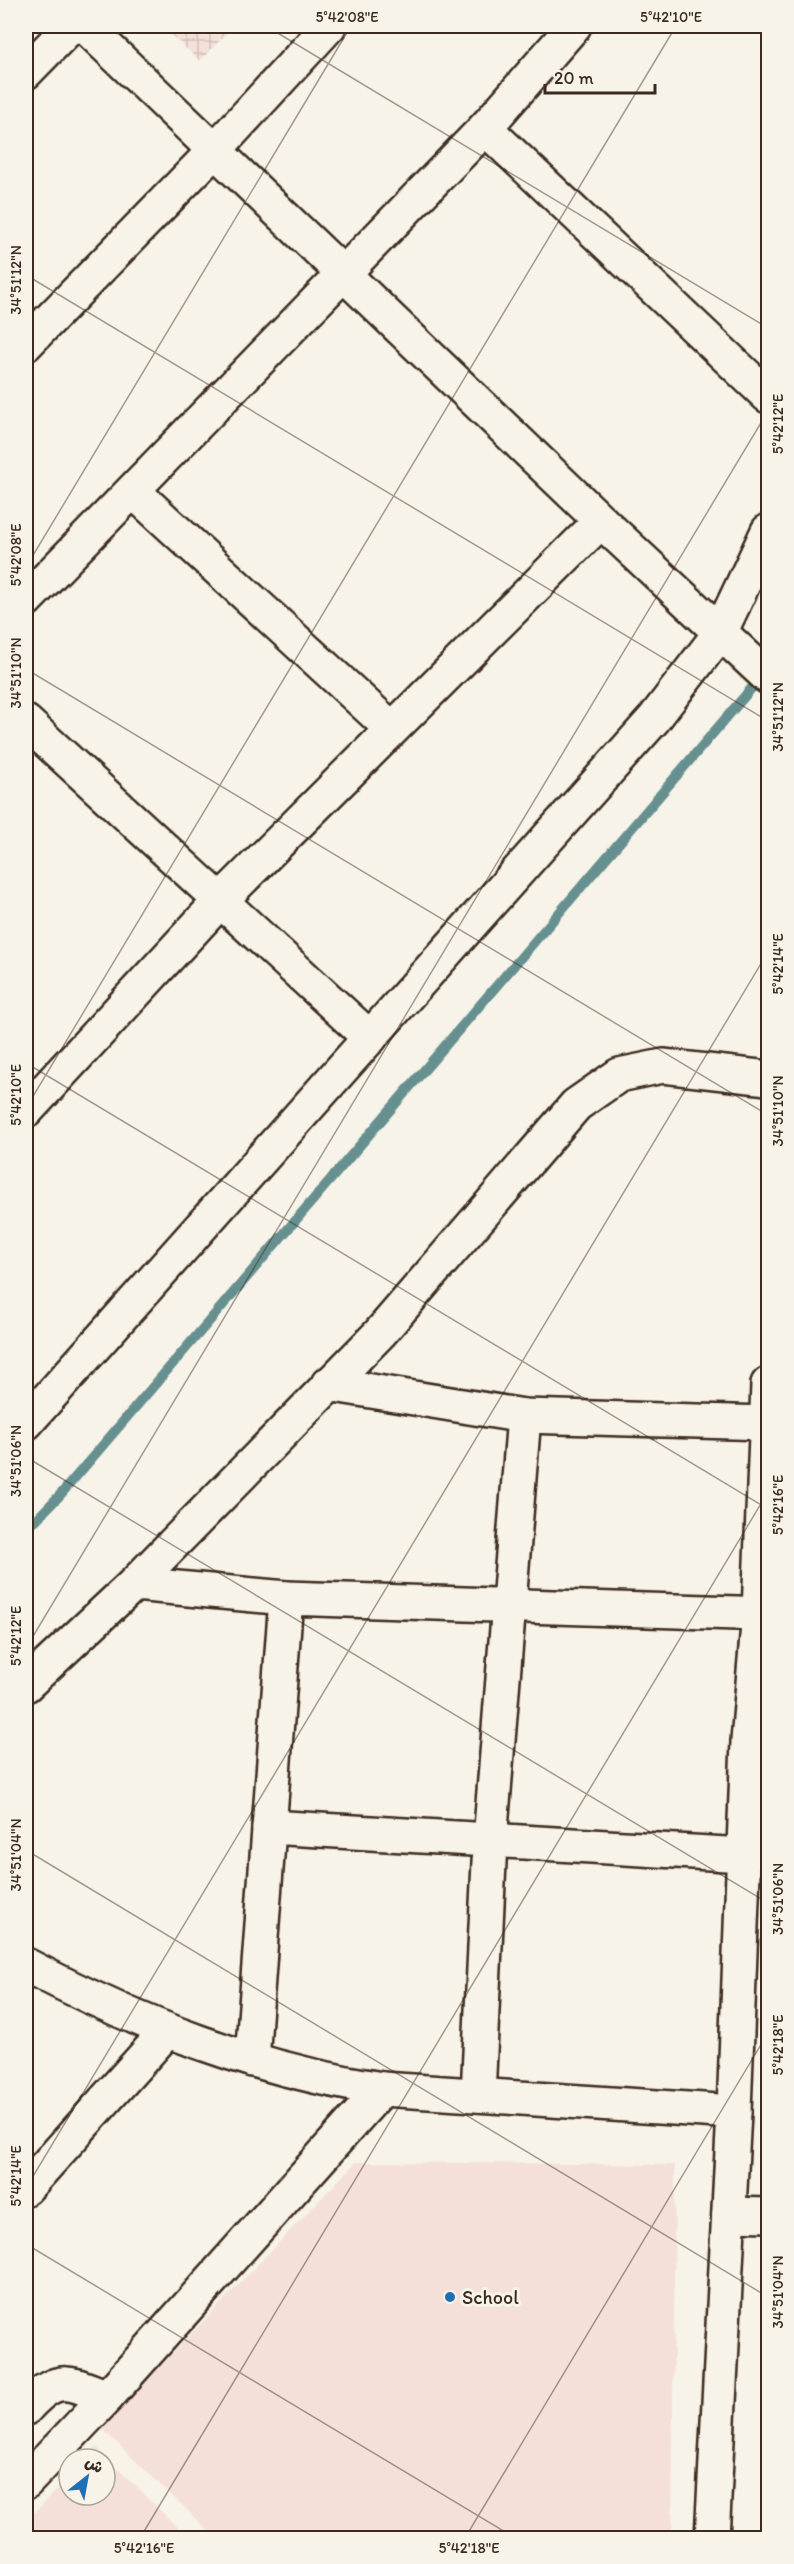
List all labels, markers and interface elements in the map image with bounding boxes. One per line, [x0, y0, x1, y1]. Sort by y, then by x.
text: 5°42'08"E [315, 8, 379, 26]
text: 5°42'10"E [640, 8, 702, 26]
scale bar [545, 57, 654, 95]
text: 20 m [554, 67, 594, 89]
text: 34°51'12"N [7, 245, 25, 315]
text: 5°42'12"E [769, 394, 787, 454]
text: 5°42'08"E [7, 523, 25, 587]
text: 34°51'10"N [7, 637, 25, 709]
text: 34°51'12"N [769, 682, 787, 752]
text: 5°42'14"E [769, 933, 787, 995]
text: 5°42'10"E [7, 1064, 25, 1126]
text: 34°51'10"N [769, 1075, 787, 1147]
text: 34°51'06"N [7, 1425, 25, 1497]
text: 5°42'16"E [769, 1475, 787, 1535]
text: 5°42'12"E [7, 1606, 25, 1666]
text: 34°51'04"N [7, 1818, 25, 1892]
text: 34°51'06"N [769, 1863, 787, 1935]
text: 5°42'18"E [769, 2015, 787, 2075]
text: 5°42'14"E [7, 2145, 25, 2207]
text: 34°51'04"N [769, 2255, 787, 2329]
place label: School [462, 2285, 519, 2309]
marker: School [443, 2290, 457, 2304]
north arrow [57, 2447, 117, 2507]
text: ش [82, 2452, 107, 2477]
text: 5°42'16"E [114, 2539, 174, 2557]
text: 5°42'18"E [439, 2539, 499, 2557]

